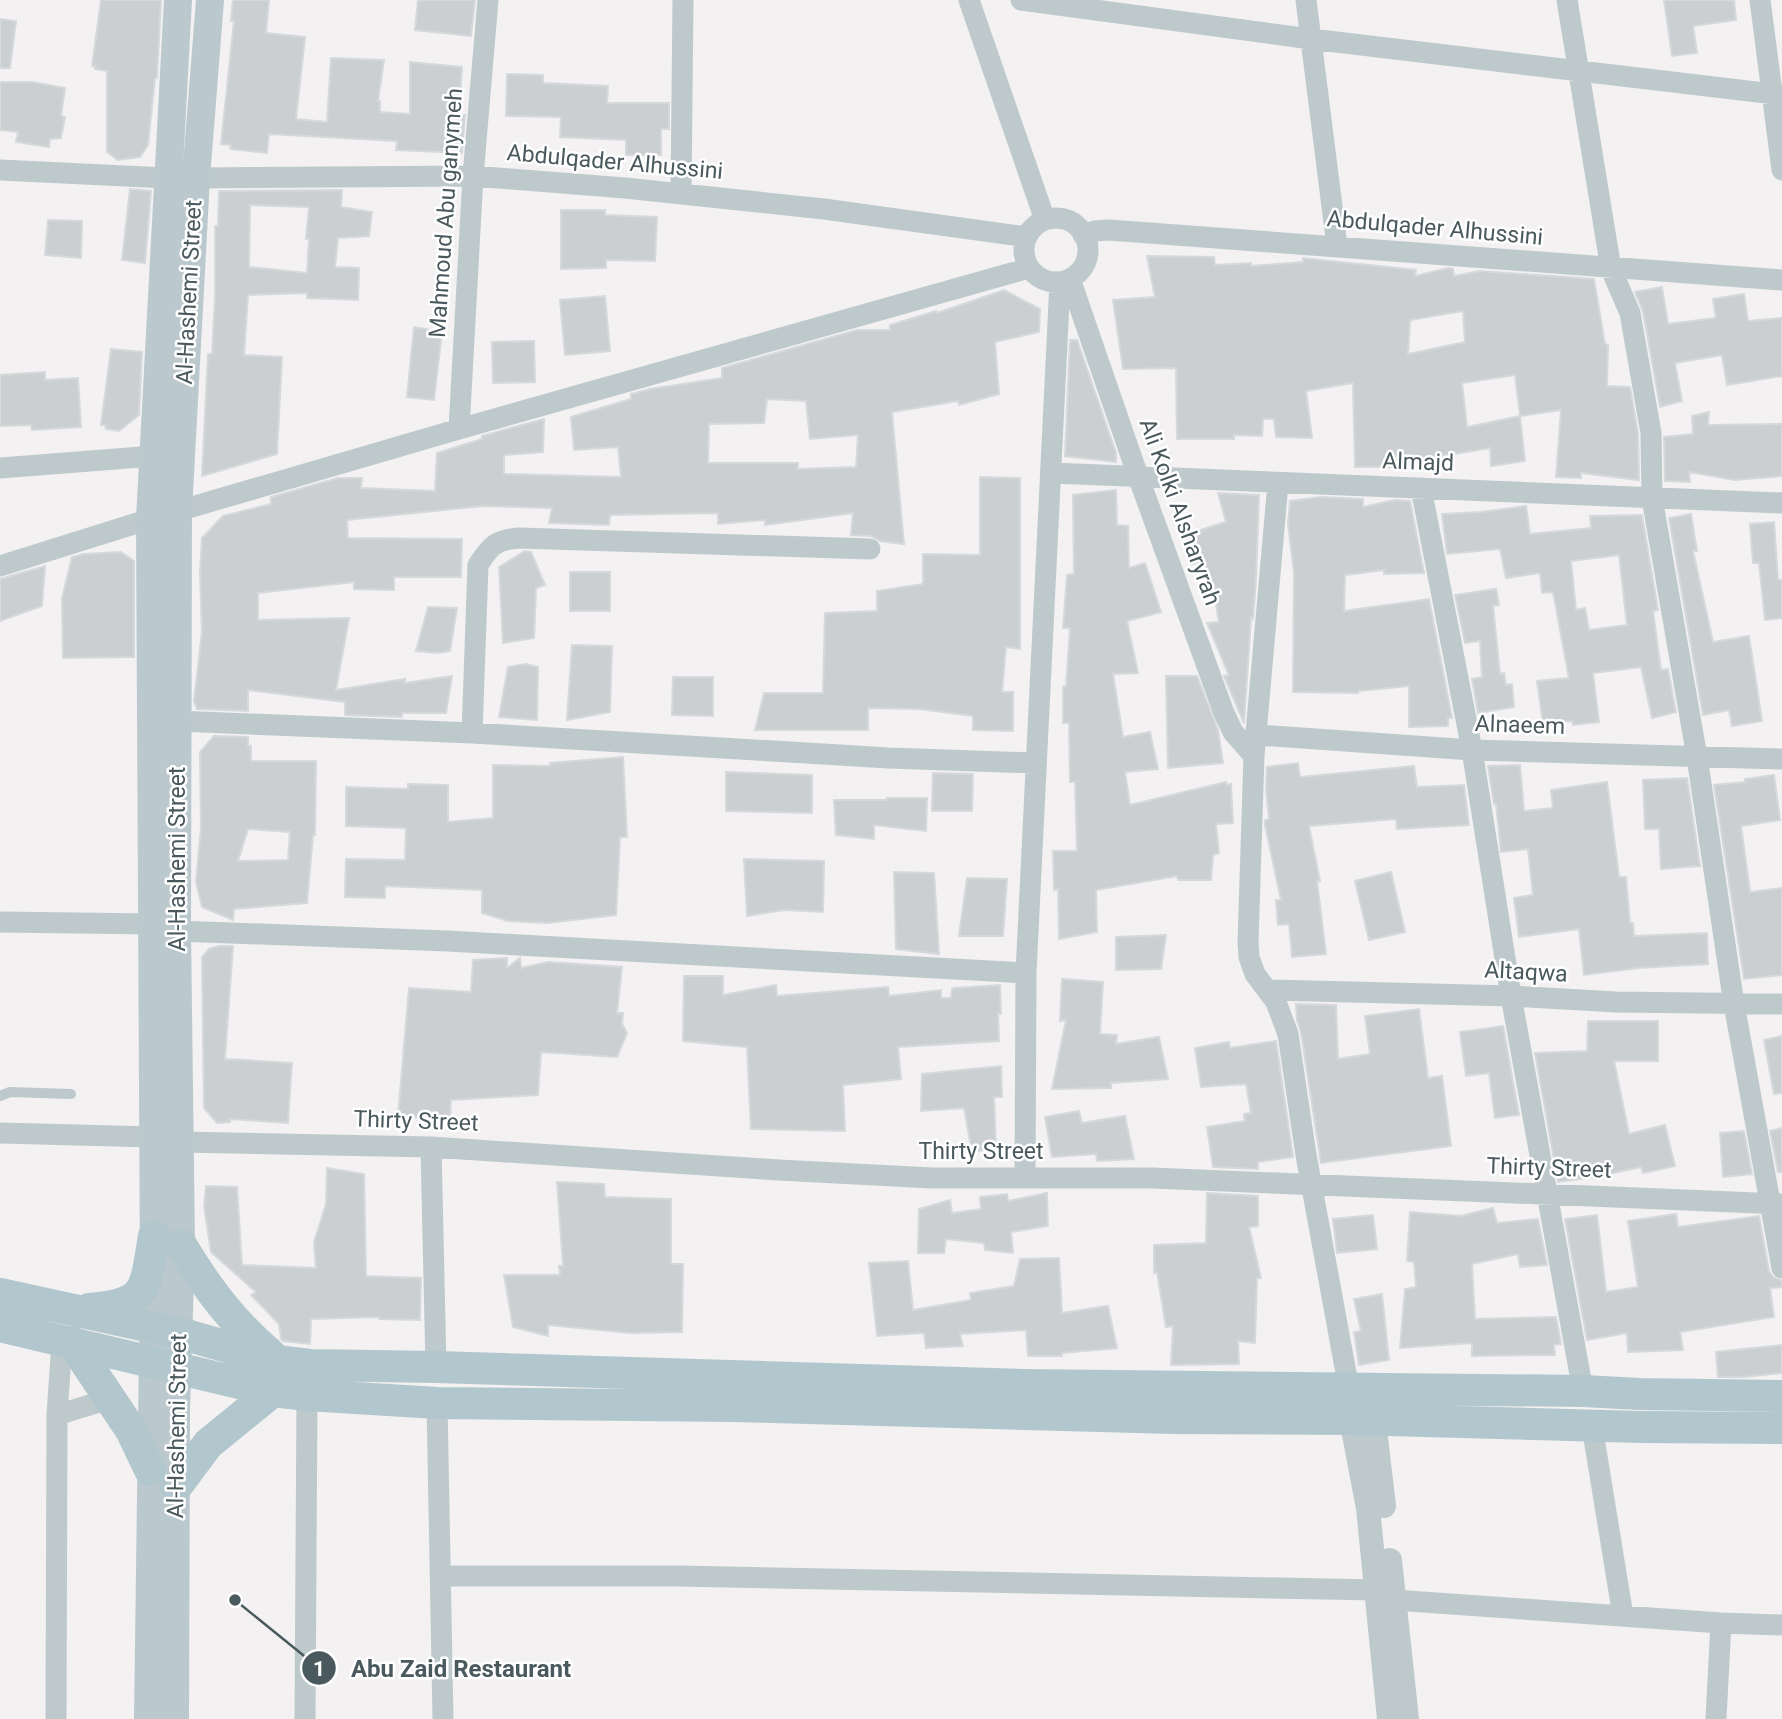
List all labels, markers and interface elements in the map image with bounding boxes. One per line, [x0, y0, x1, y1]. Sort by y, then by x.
street label: Mahmoud Abu ganymeh [424, 87, 468, 339]
street label: Abdulqader Alhussini [506, 139, 724, 185]
street label: Al-Hashemi Street [171, 199, 207, 385]
street label: Abdulqader Alhussini [1326, 205, 1544, 251]
street label: Ali Kolki Alsharyrah [1134, 415, 1226, 609]
street label: Almajd [1382, 447, 1454, 477]
street label: Alnaeem [1474, 710, 1566, 740]
street label: Al-Hashemi Street [164, 767, 191, 951]
street label: Altaqwa [1484, 956, 1568, 988]
street label: Thirty Street [353, 1105, 479, 1137]
street label: Thirty Street [918, 1138, 1044, 1165]
street label: Thirty Street [1486, 1152, 1612, 1184]
street label: Al-Hashemi Street [162, 1333, 192, 1519]
callout: Abu Zaid Restaurant [302, 1646, 585, 1691]
text: Abu Zaid Restaurant [351, 1655, 571, 1683]
text: 1 [313, 1657, 325, 1681]

